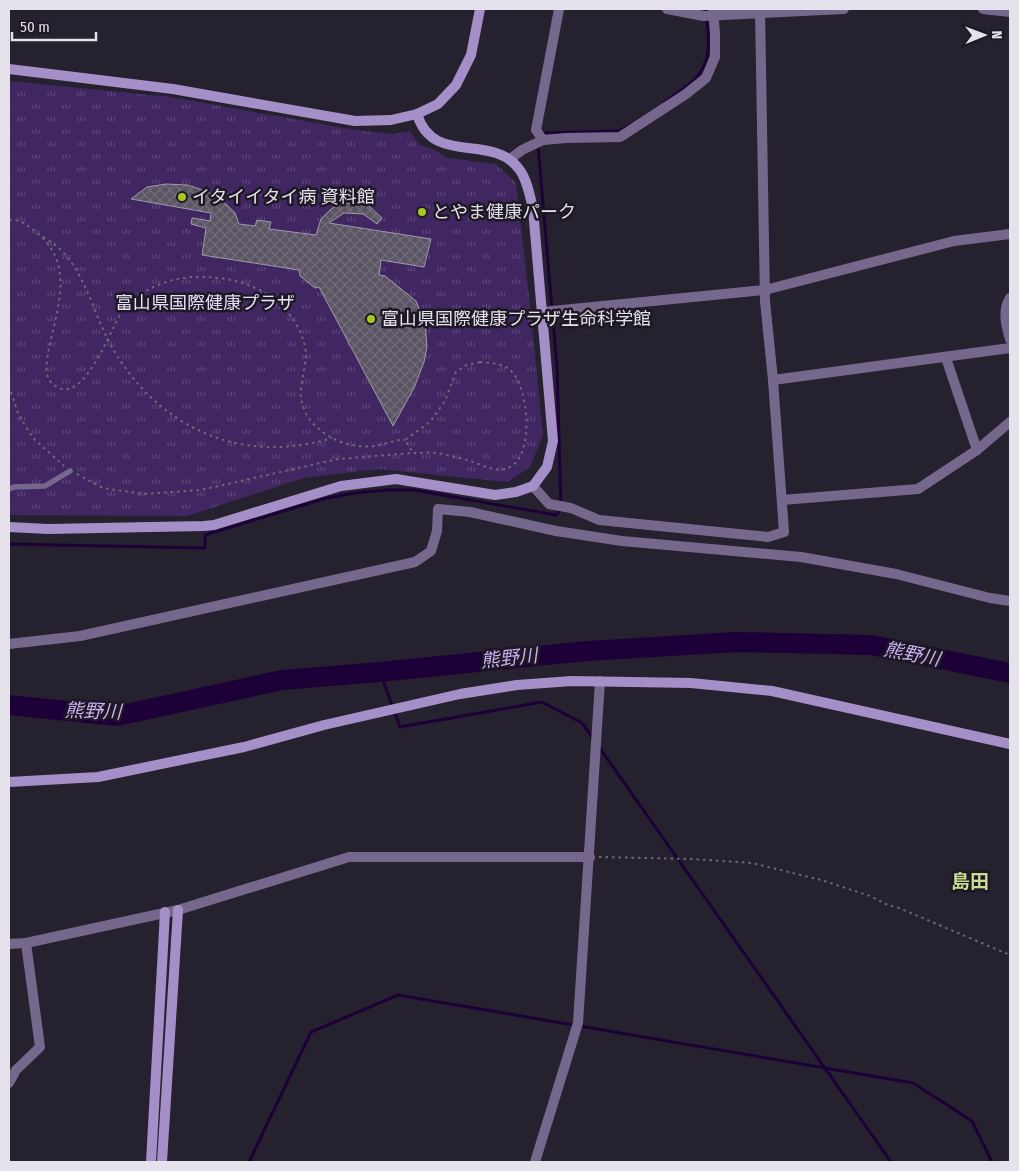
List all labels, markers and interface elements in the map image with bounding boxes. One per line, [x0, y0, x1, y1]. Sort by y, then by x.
scale bar [12, 10, 96, 42]
north arrow [959, 10, 1009, 60]
text: 50 m [20, 18, 50, 36]
text: N [988, 30, 1005, 39]
place label: イタイイタイ病 資料館 [192, 186, 375, 208]
marker: イタイイタイ病 資料館 [176, 191, 188, 203]
place label: とやま健康パーク [432, 201, 576, 223]
marker: とやま健康パーク [416, 206, 428, 218]
park label: 富山県国際健康プラザ [115, 292, 295, 314]
place label: 富山県国際健康プラザ生命科学館 [381, 308, 651, 330]
marker: 富山県国際健康プラザ生命科学館 [365, 313, 377, 325]
water label: 熊野川 [882, 637, 944, 671]
water label: 熊野川 [479, 643, 541, 672]
water label: 熊野川 [64, 699, 124, 724]
district label: 島田 [951, 870, 989, 893]

